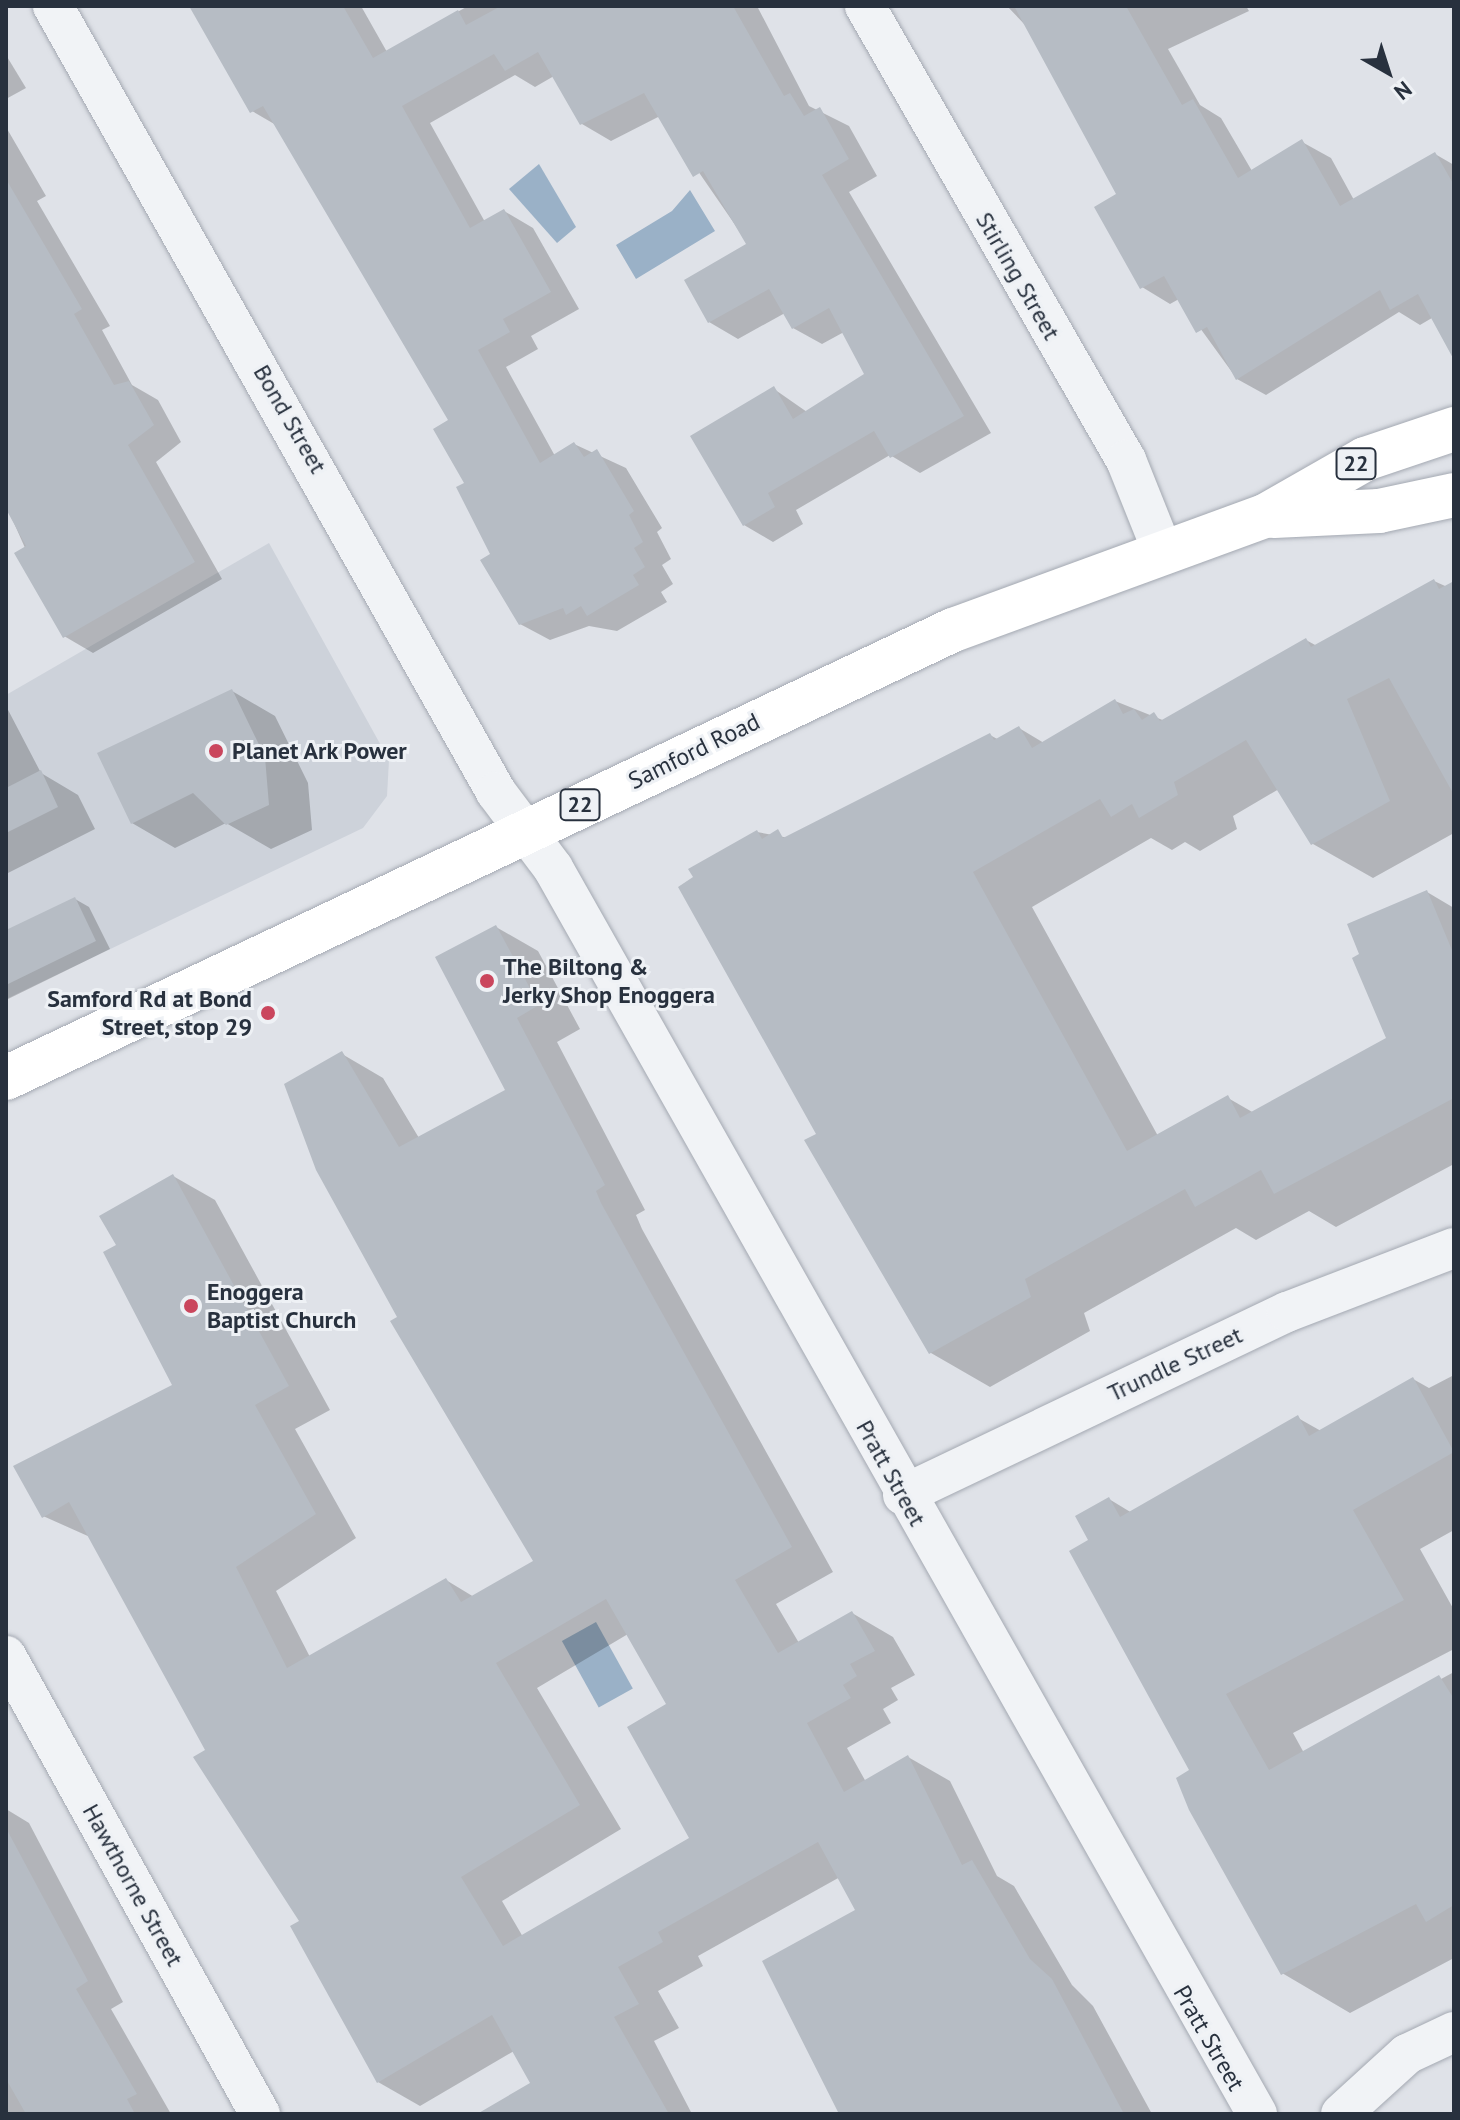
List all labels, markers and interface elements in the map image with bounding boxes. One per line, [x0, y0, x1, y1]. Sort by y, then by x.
north arrow [1348, 32, 1428, 112]
text: N [1389, 75, 1418, 106]
street label: Stirling Street [970, 207, 1066, 345]
street label: Bond Street [247, 360, 333, 478]
road number: 22 [1334, 446, 1378, 482]
street label: Samford Road [624, 707, 764, 795]
place label: Planet Ark Power [232, 737, 408, 765]
marker: Planet Ark Power [207, 742, 225, 760]
road number: 22 [558, 787, 602, 823]
place label: The Biltong & Jerky Shop Enoggera [503, 953, 716, 1009]
marker: The Biltong & Jerky Shop Enoggera [478, 972, 496, 990]
place label: Samford Rd at Bond Street, stop 29 [47, 985, 252, 1041]
marker: Samford Rd at Bond Street, stop 29 [259, 1004, 277, 1022]
place label: Enoggera Baptist Church [207, 1278, 357, 1334]
marker: Enoggera Baptist Church [182, 1297, 200, 1315]
street label: Trundle Street [1103, 1320, 1247, 1408]
street label: Pratt Street [850, 1415, 932, 1531]
street label: Hawthorne Street [77, 1799, 189, 1971]
street label: Pratt Street [1167, 1980, 1251, 2096]

